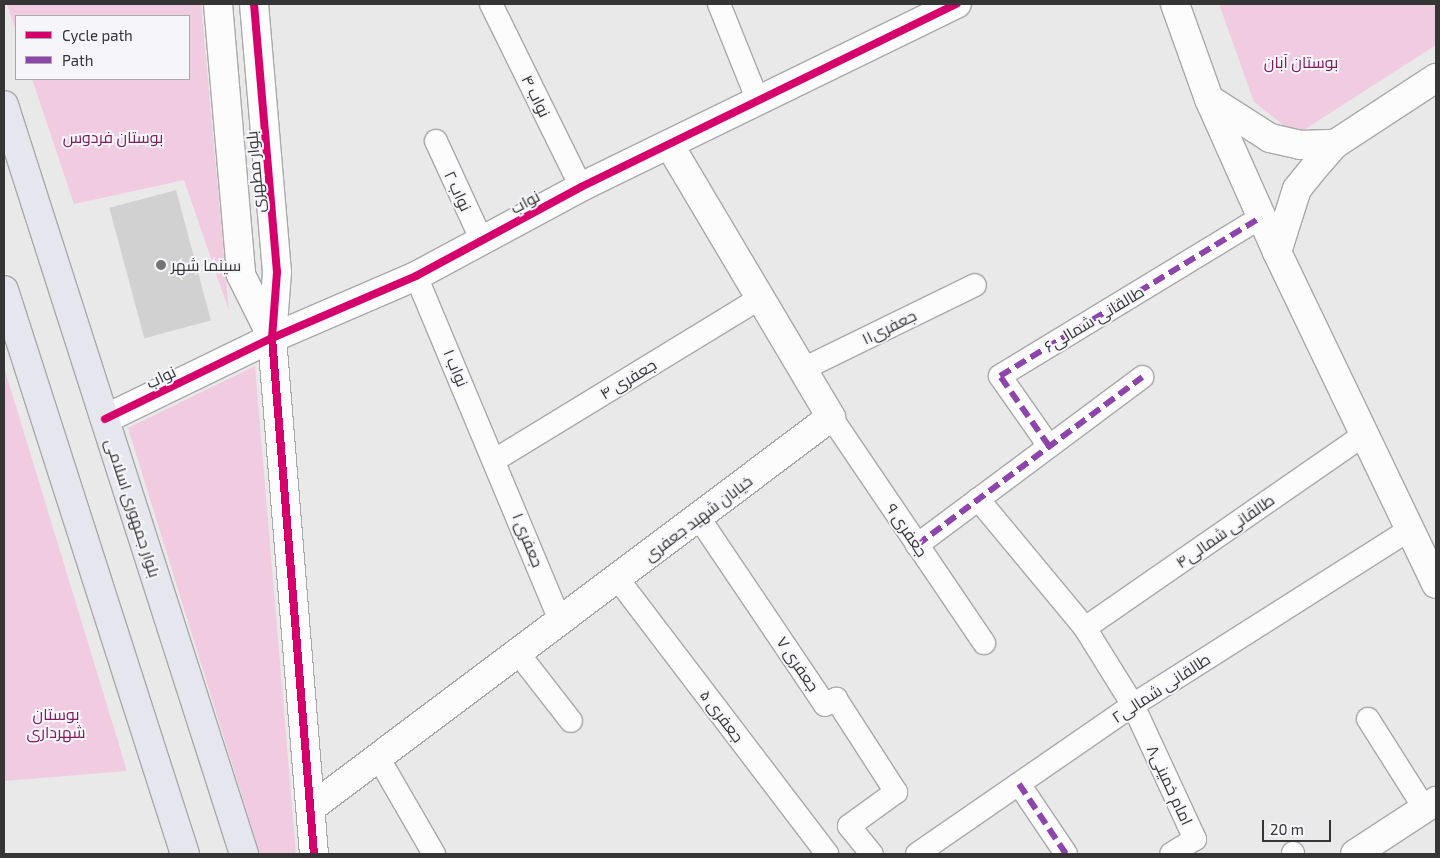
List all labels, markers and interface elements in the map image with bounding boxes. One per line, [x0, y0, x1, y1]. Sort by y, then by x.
legend [15, 15, 190, 80]
text: Cycle path [62, 26, 133, 44]
text: Path [62, 51, 93, 69]
park label: بوستان آبان [1264, 52, 1338, 72]
street label: نواب ۴ [518, 72, 554, 120]
park label: بوستان فردوس [63, 127, 163, 147]
street label: بلوار مطهری [242, 130, 268, 214]
street label: نواب ۲ [440, 168, 476, 214]
street label: نواب [507, 186, 543, 218]
place label: سینما شهر [171, 255, 241, 275]
marker: سینما شهر [155, 259, 167, 271]
street label: طالقانی شمالی۶ [1041, 282, 1147, 356]
street label: جعفری۱۱ [859, 306, 919, 348]
street label: نواب ۱ [440, 346, 472, 390]
street label: جعفری ۴ [596, 355, 660, 403]
street label: نواب [143, 362, 179, 392]
street label: بلوار جمهوری اسلامی [101, 436, 165, 580]
street label: خیابان شهید جعفری [640, 471, 756, 565]
street label: طالقانی شمالی۴ [1172, 490, 1278, 572]
street label: جعفری ۹ [882, 500, 932, 560]
street label: جعفری ۱ [508, 510, 548, 570]
street label: جعفری ۷ [773, 633, 823, 695]
street label: طالقانی شمالی۲ [1108, 649, 1214, 727]
street label: جعفری ۵ [696, 686, 748, 746]
park label: بوستان شهرداری [26, 704, 86, 742]
street label: امام خمینی۸ [1143, 742, 1197, 828]
scale bar [1265, 810, 1334, 842]
text: 20 m [1270, 820, 1304, 838]

